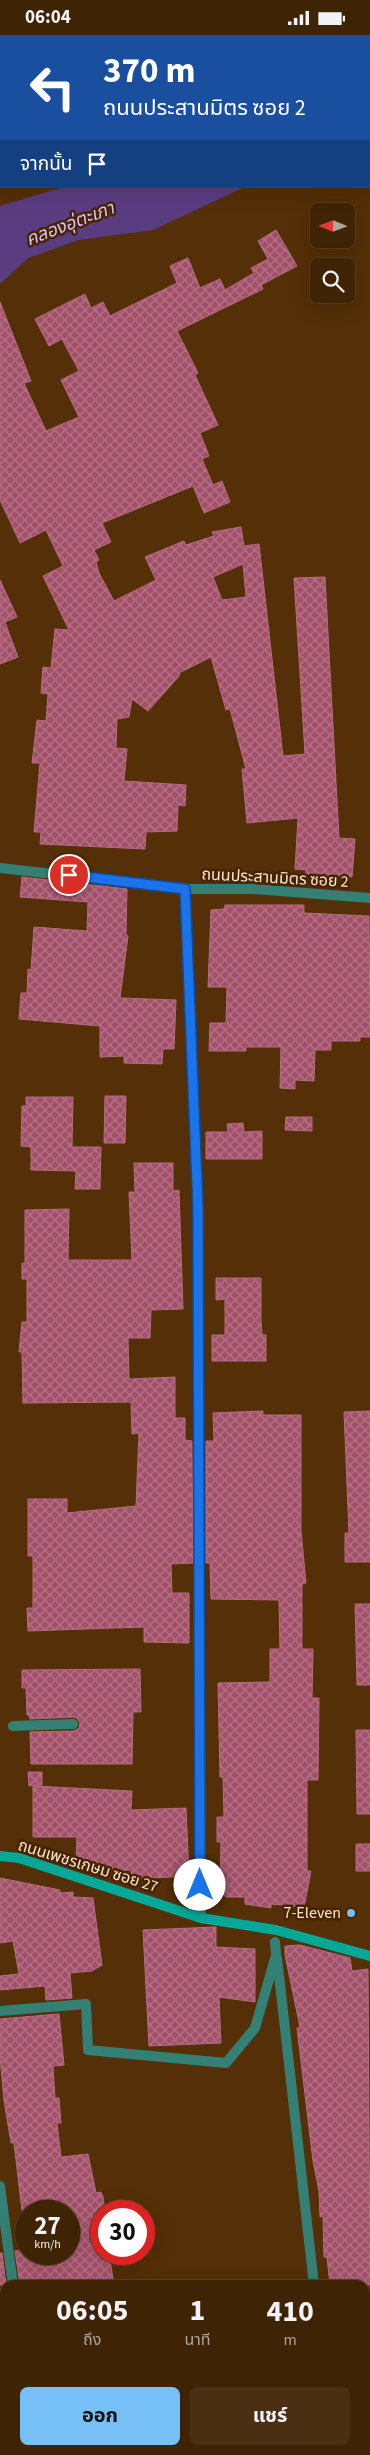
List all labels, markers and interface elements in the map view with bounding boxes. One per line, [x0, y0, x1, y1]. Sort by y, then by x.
text: 06:04 [25, 4, 71, 31]
text: 370 m [103, 46, 195, 96]
icon: left [20, 55, 85, 120]
text: ถนนประสานมิตร ซอย 2 [103, 92, 306, 124]
icon: arrive [83, 150, 111, 178]
text: จากนั้น [20, 151, 73, 178]
water label: คลองอุ่ตะเภา [22, 195, 118, 252]
north arrow [310, 203, 355, 247]
map controls [310, 203, 355, 303]
button: search [310, 258, 355, 303]
pin [48, 854, 90, 896]
icon: arrive [55, 861, 83, 889]
street label: ถนนประสานมิตร ซอย 2 [201, 863, 349, 893]
street label: ถนนเพชรเกษม ซอย 27 [15, 1834, 161, 1898]
position arrow [173, 1858, 225, 1910]
place label: 7-Eleven [283, 1902, 341, 1924]
marker: 7-Eleven [345, 1907, 357, 1919]
speed limit sign: 30 [90, 2200, 155, 2265]
text: 27 [34, 2208, 61, 2244]
text: km/h [34, 2236, 61, 2253]
text: 06:05 [56, 2289, 128, 2332]
text: 1 [189, 2289, 205, 2332]
text: 410 [266, 2290, 314, 2333]
text: ถึง [83, 2329, 101, 2351]
text: นาที [184, 2329, 210, 2351]
text: m [284, 2329, 297, 2351]
button: ออก [20, 2387, 180, 2445]
button: แชร์ [190, 2387, 350, 2445]

